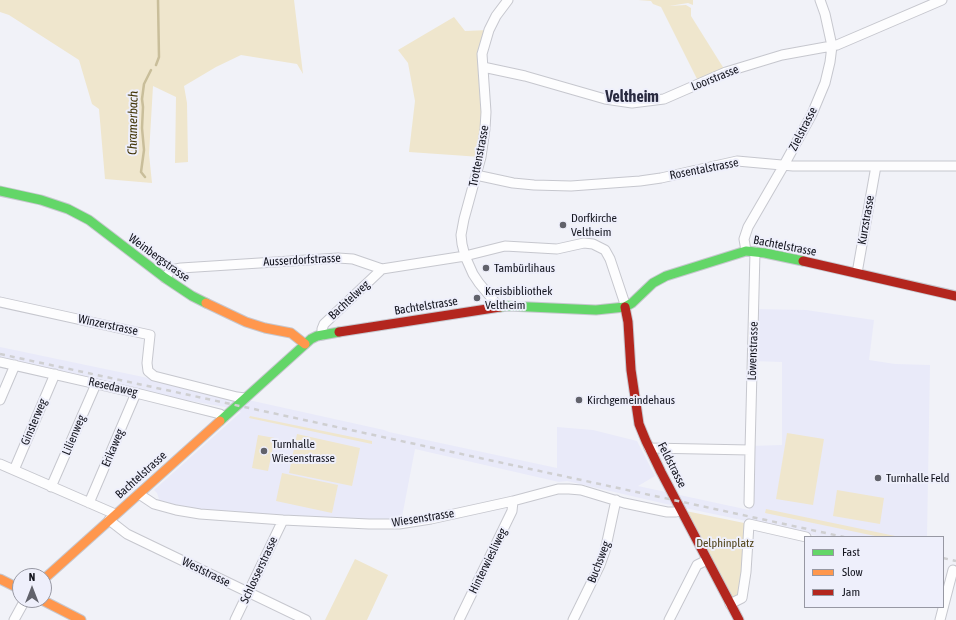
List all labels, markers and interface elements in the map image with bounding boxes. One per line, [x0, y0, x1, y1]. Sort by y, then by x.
street label: Loorstrasse [689, 62, 741, 94]
district label: Veltheim [605, 87, 659, 107]
water label: Chramerbach [125, 91, 141, 155]
street label: Zielstrasse [786, 105, 820, 153]
street label: Trottenstrasse [466, 124, 492, 188]
street label: Rosentalstrasse [668, 155, 740, 183]
street label: Kurzstrasse [855, 194, 877, 246]
place label: Dorfkirche Veltheim [571, 211, 617, 239]
marker: Dorfkirche Veltheim [558, 220, 568, 230]
street label: Weinbergstrasse [126, 231, 192, 285]
street label: Bachtelstrasse [752, 233, 818, 259]
street label: Ausserdorfstrasse [263, 251, 341, 269]
place label: Tambürlihaus [494, 261, 555, 275]
marker: Tambürlihaus [481, 263, 491, 273]
street label: Bachtelweg [325, 277, 373, 323]
place label: Kreisbibliothek Veltheim [485, 284, 553, 312]
marker: Kreisbibliothek Veltheim [472, 293, 482, 303]
street label: Bachtelstrasse [393, 294, 459, 318]
street label: Winzerstrasse [77, 312, 139, 338]
street label: Löwenstrasse [745, 321, 761, 381]
street label: Resedaweg [87, 374, 139, 400]
place label: Kirchgemeindehaus [587, 393, 675, 407]
marker: Kirchgemeindehaus [574, 395, 584, 405]
street label: Ginsterweg [18, 397, 50, 447]
street label: Lilienweg [59, 413, 89, 457]
street label: Erikaweg [99, 427, 127, 469]
place label: Turnhalle Wiesenstrasse [272, 437, 335, 465]
street label: Feldstrasse [654, 440, 690, 490]
marker: Turnhalle Wiesenstrasse [259, 446, 269, 456]
street label: Bachtelstrasse [112, 448, 170, 502]
place label: Turnhalle Feld [886, 471, 949, 485]
marker: Turnhalle Feld [873, 473, 883, 483]
street label: Wiesenstrasse [391, 506, 455, 530]
street label: Hinterwiesliweg [466, 526, 510, 596]
street label: Schlosserstrasse [237, 534, 281, 606]
park label: Delphinplatz [696, 536, 754, 550]
legend [804, 536, 944, 608]
street label: Buchsweg [584, 539, 614, 585]
text: Fast [842, 545, 860, 559]
street label: Weststrasse [179, 554, 233, 590]
text: Slow [842, 565, 863, 579]
north arrow [12, 568, 52, 608]
text: N [29, 571, 35, 583]
text: Jam [842, 585, 860, 599]

